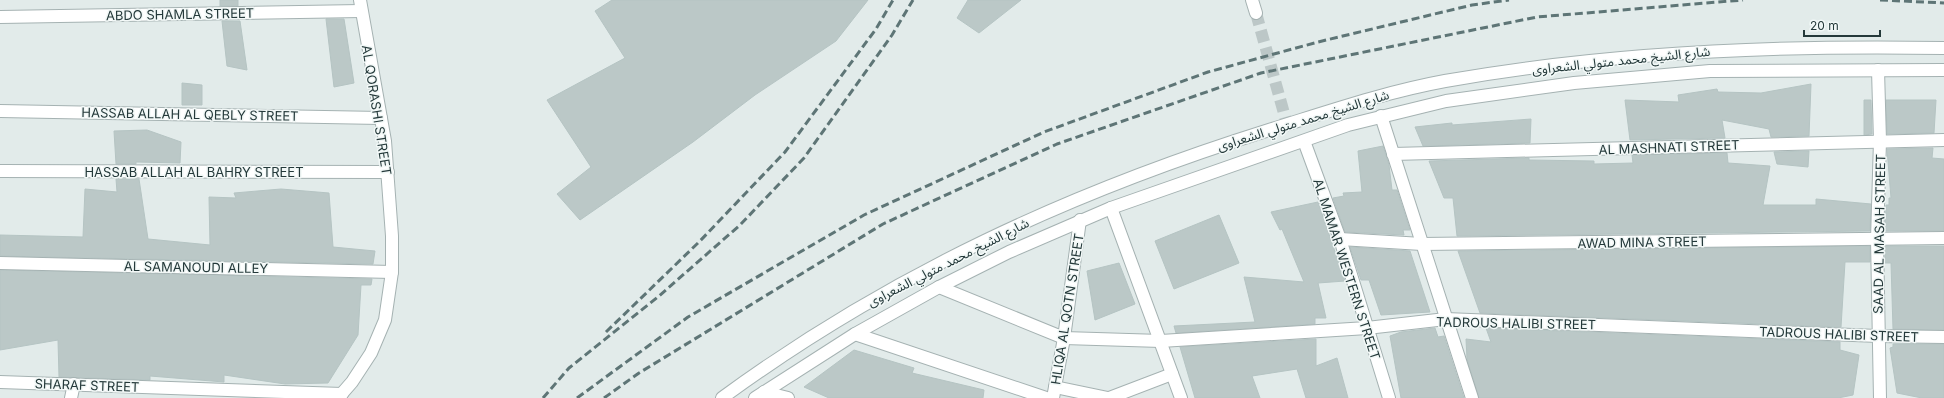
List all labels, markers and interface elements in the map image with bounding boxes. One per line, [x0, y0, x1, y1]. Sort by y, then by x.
street label: ABDO SHAMLA STREET [106, 5, 254, 23]
scale bar [1804, 12, 1880, 38]
text: 20 m [1810, 18, 1839, 33]
street label: شارع الشيخ محمد متولي الشعراوى [1531, 43, 1711, 80]
street label: AL QORASHI STREET [359, 44, 395, 176]
street label: شارع الشيخ محمد متولي الشعراوى [1215, 86, 1392, 157]
street label: HASSAB ALLAH AL QEBLY STREET [81, 104, 299, 124]
street label: AL MASHNATI STREET [1598, 137, 1740, 157]
street label: SAAD AL MASAH STREET [1870, 154, 1888, 314]
street label: HASSAB ALLAH AL BAHRY STREET [84, 164, 304, 180]
street label: AL MAMAR WESTERN STREET [1310, 176, 1384, 362]
street label: شارع الشيخ محمد متولي الشعراوى [865, 214, 1033, 312]
street label: HLIQA AL QOTN STREET [1047, 232, 1087, 386]
street label: AWAD MINA STREET [1577, 233, 1707, 251]
street label: AL SAMANOUDI ALLEY [124, 258, 268, 276]
street label: TADROUS HALIBI STREET [1436, 314, 1596, 332]
street label: TADROUS HALIBI STREET [1759, 323, 1919, 345]
street label: SHARAF STREET [34, 375, 140, 395]

